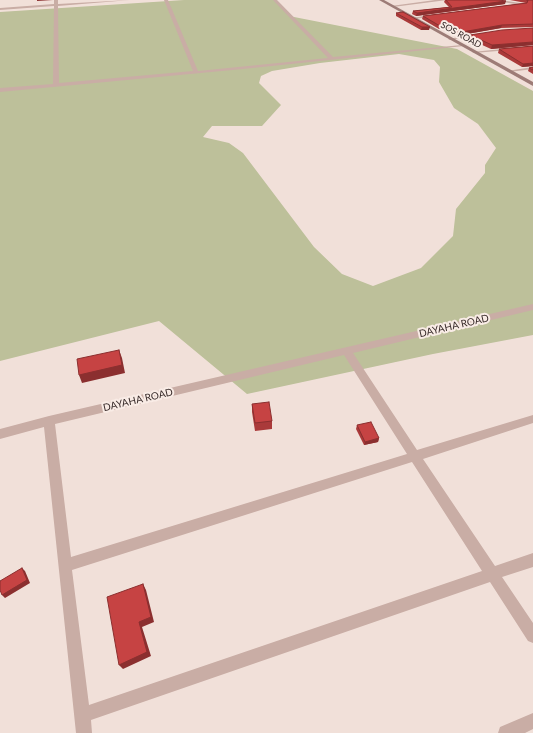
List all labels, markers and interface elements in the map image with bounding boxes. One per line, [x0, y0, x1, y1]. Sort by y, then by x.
street label: SOS ROAD [439, 19, 483, 51]
street label: DAYAHA ROAD [418, 312, 490, 340]
street label: DAYAHA ROAD [102, 386, 174, 414]

